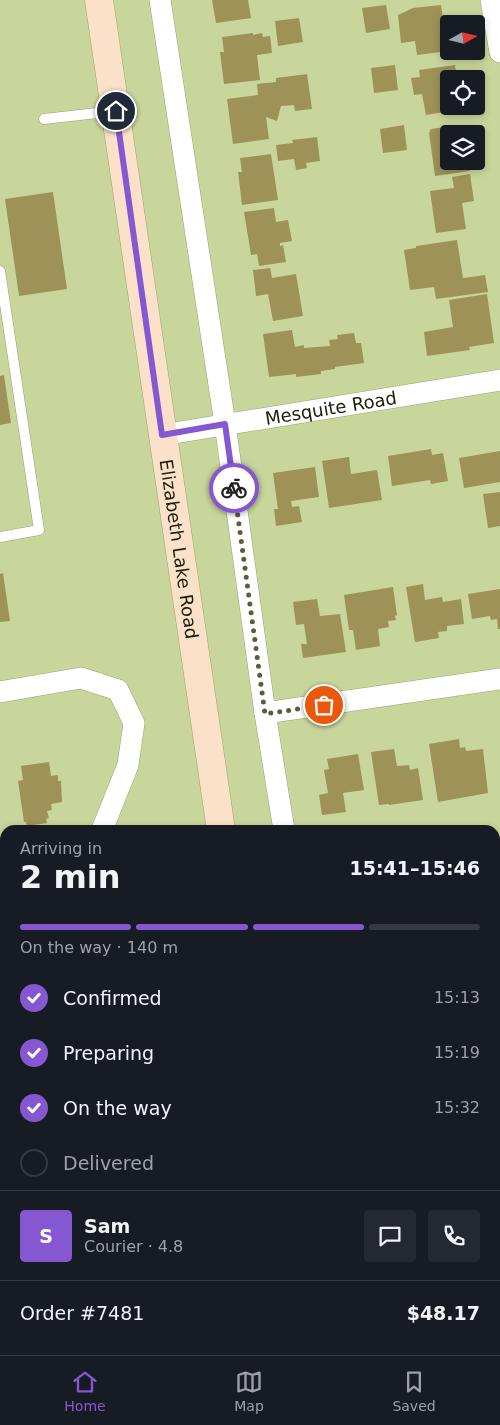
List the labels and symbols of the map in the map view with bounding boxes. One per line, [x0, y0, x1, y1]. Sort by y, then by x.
north arrow [440, 15, 485, 60]
pin [95, 90, 137, 132]
street label: Mesquite Road [263, 386, 398, 429]
street label: Elizabeth Lake Road [156, 458, 203, 640]
courier [209, 463, 259, 513]
pin [303, 684, 345, 726]

